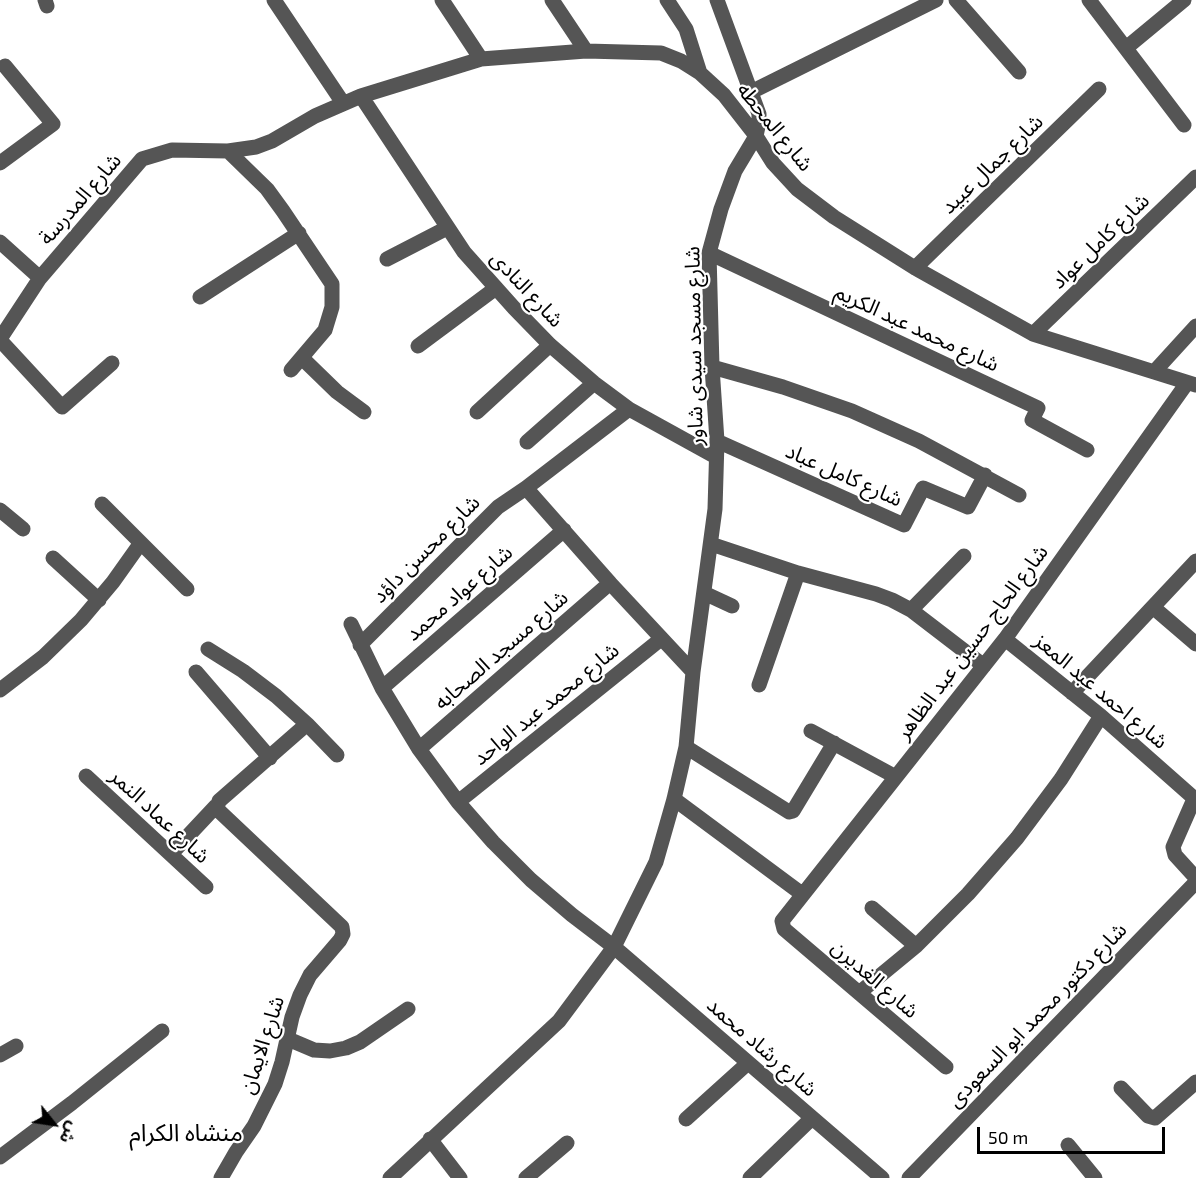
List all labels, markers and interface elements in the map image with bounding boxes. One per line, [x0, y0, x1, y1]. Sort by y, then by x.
street label: شارع المحطه [732, 78, 818, 176]
street label: شارع جمال عبيد [936, 109, 1048, 219]
street label: شارع المدرسة [33, 148, 127, 250]
street label: شارع كامل عواد [1046, 188, 1154, 294]
street label: شارع النادى [485, 246, 569, 332]
street label: شارع مسجد سيدى شاور [680, 246, 708, 446]
street label: شارع محمد عبد الكريم [831, 279, 1003, 377]
street label: شارع كامل عباد [782, 438, 906, 512]
street label: شارع محسن داؤد [367, 490, 485, 608]
street label: شارع عواد محمد [400, 540, 518, 646]
street label: شارع الحاج حسين عبد الظاهر [891, 540, 1053, 744]
street label: شارع مسجد الصحابه [429, 585, 573, 715]
street label: شارع احمد عبد المعز [1029, 628, 1173, 754]
street label: شارع محمد عبد الواحد [468, 637, 624, 771]
street label: شارع عماد النمر [105, 763, 215, 869]
street label: شارع دكتور محمد ابو السعودى [942, 917, 1132, 1113]
street label: شارع الغديرن [826, 934, 924, 1024]
street label: شارع رشاد محمد [702, 992, 822, 1102]
street label: شارع الايمان [234, 993, 290, 1097]
north arrow [24, 1094, 84, 1154]
scale bar [980, 1115, 1168, 1153]
text: ش [56, 1119, 84, 1147]
district label: منشاه الكرام [129, 1119, 243, 1147]
text: 50 m [988, 1126, 1028, 1148]

